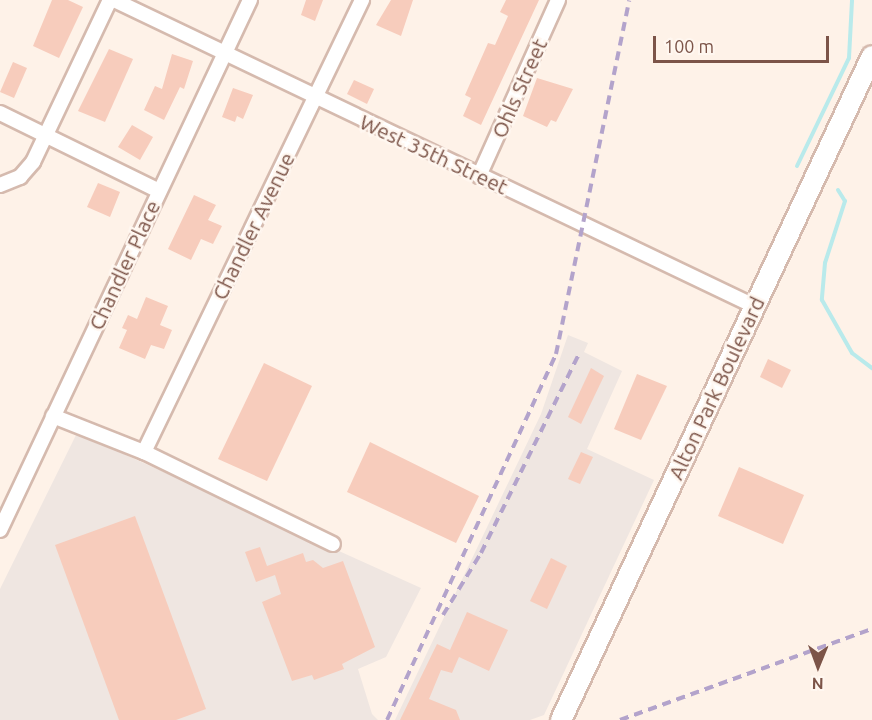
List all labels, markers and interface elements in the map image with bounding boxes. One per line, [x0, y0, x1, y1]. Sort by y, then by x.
scale bar [656, 24, 832, 62]
street label: Ohls Street [486, 34, 552, 142]
text: 100 m [664, 36, 714, 56]
street label: West 35th Street [356, 109, 512, 199]
street label: Chandler Avenue [206, 148, 300, 304]
street label: Chandler Place [83, 196, 165, 334]
street label: Alton Park Boulevard [663, 293, 769, 483]
north arrow [788, 636, 848, 696]
text: N [812, 675, 824, 693]

